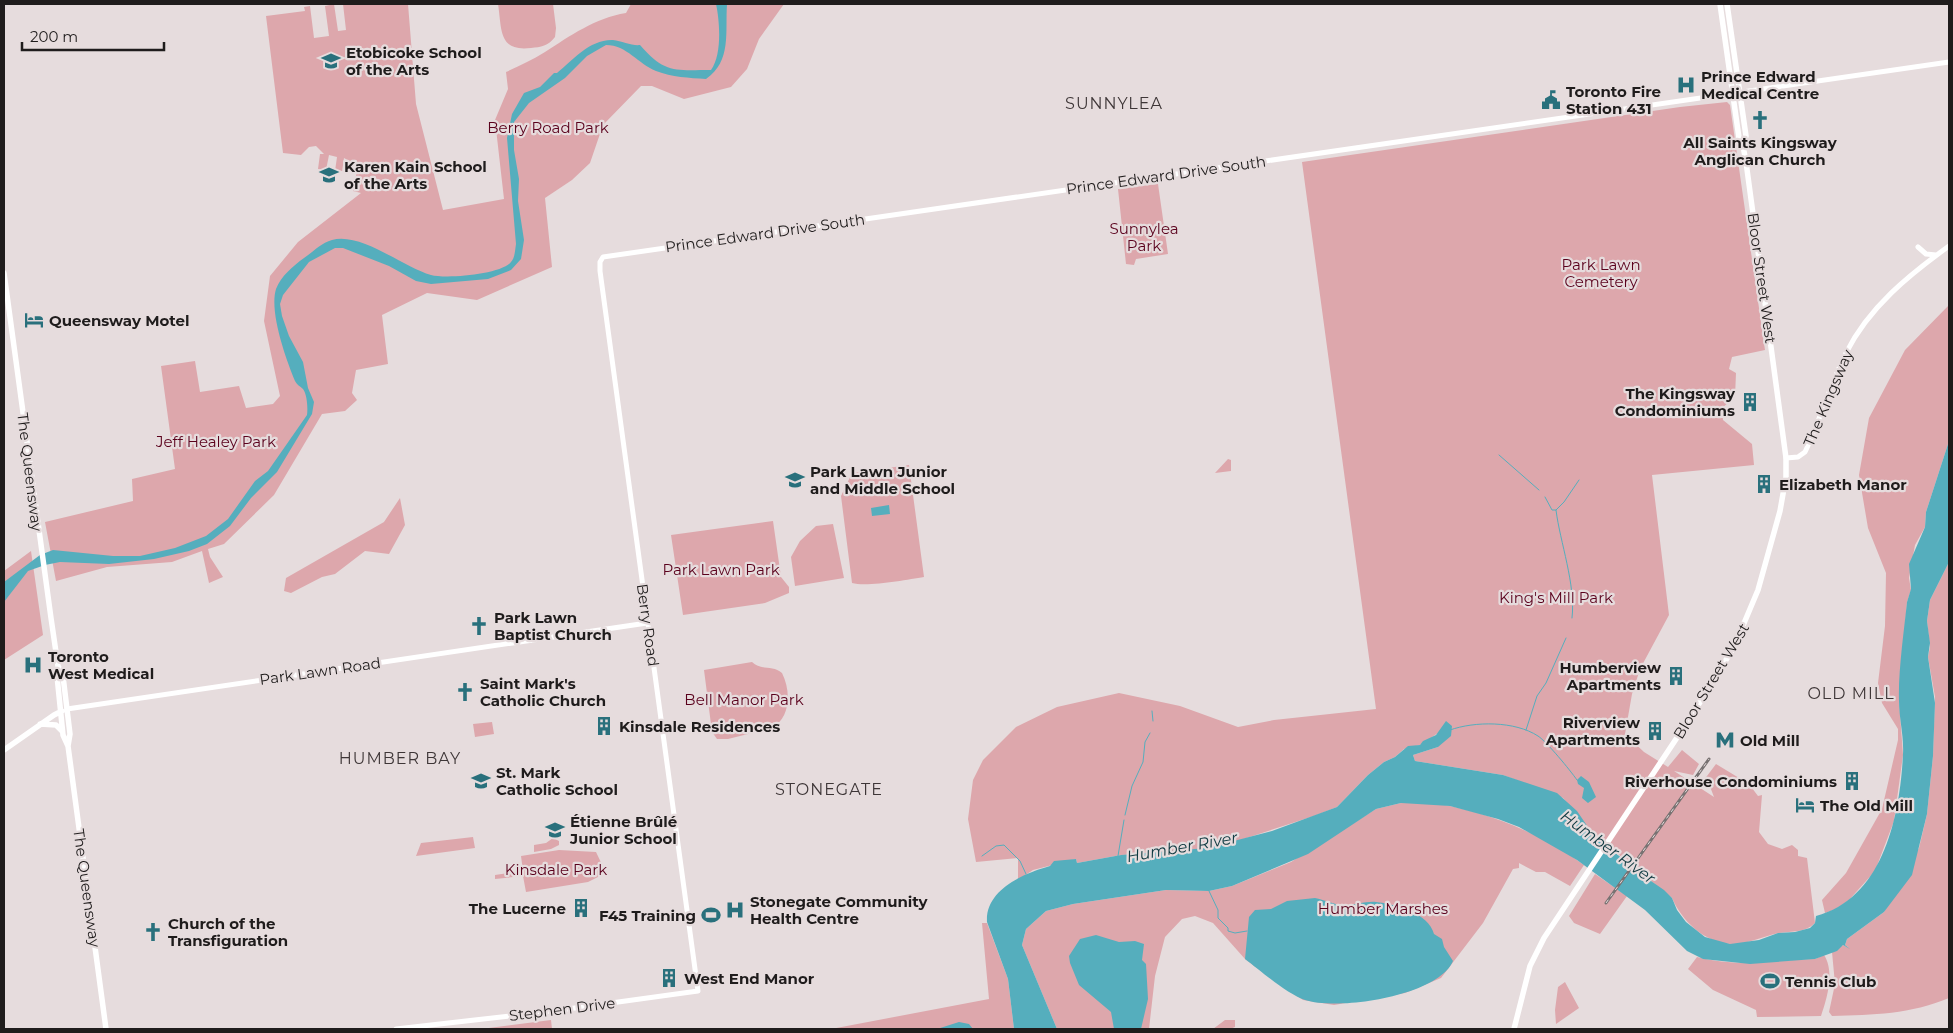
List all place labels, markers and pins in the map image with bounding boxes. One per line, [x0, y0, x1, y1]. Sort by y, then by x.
place label: Etobicoke School of the Arts [346, 43, 482, 79]
school or university icon: Etobicoke School of the Arts [320, 50, 342, 72]
place label: Prince Edward Medical Centre [1701, 67, 1819, 103]
hospital icon: Prince Edward Medical Centre [1675, 74, 1697, 96]
place label: Toronto Fire Station 431 [1566, 82, 1661, 118]
public building icon: Toronto Fire Station 431 [1540, 89, 1562, 111]
church icon: All Saints Kingsway Anglican Church [1749, 109, 1771, 131]
place label: All Saints Kingsway Anglican Church [1682, 133, 1838, 169]
place label: Karen Kain School of the Arts [344, 157, 487, 193]
school or university icon: Karen Kain School of the Arts [318, 164, 340, 186]
hotel icon: Queensway Motel [23, 309, 45, 331]
place label: Queensway Motel [49, 311, 190, 330]
place label: The Kingsway Condominiums [1615, 384, 1736, 420]
building icon: The Kingsway Condominiums [1739, 391, 1761, 413]
place label: Park Lawn Junior and Middle School [810, 462, 955, 498]
school or university icon: Park Lawn Junior and Middle School [784, 469, 806, 491]
building icon: Elizabeth Manor [1753, 473, 1775, 495]
place label: Elizabeth Manor [1779, 475, 1907, 494]
place label: Park Lawn Baptist Church [494, 608, 612, 644]
church icon: Park Lawn Baptist Church [468, 615, 490, 637]
place label: Toronto West Medical [48, 647, 154, 683]
hospital icon: Toronto West Medical [22, 654, 44, 676]
place label: Humberview Apartments [1559, 658, 1662, 694]
building icon: Humberview Apartments [1665, 665, 1687, 687]
place label: Saint Mark's Catholic Church [480, 674, 606, 710]
church icon: Saint Mark's Catholic Church [454, 681, 476, 703]
place label: Riverview Apartments [1545, 713, 1641, 749]
building icon: Kinsdale Residences [593, 715, 615, 737]
place label: Kinsdale Residences [619, 717, 780, 736]
building icon: Riverview Apartments [1644, 720, 1666, 742]
metro station icon: Old Mill [1714, 729, 1736, 751]
place label: Old Mill [1740, 731, 1800, 750]
place label: St. Mark Catholic School [496, 763, 618, 799]
school or university icon: St. Mark Catholic School [470, 770, 492, 792]
building icon: Riverhouse Condominiums [1841, 770, 1863, 792]
place label: Riverhouse Condominiums [1624, 772, 1837, 791]
hotel icon: The Old Mill [1794, 794, 1816, 816]
place label: The Old Mill [1820, 796, 1913, 815]
place label: Étienne Brûlé Junior School [569, 812, 677, 848]
school or university icon: Étienne Brûlé Junior School [544, 819, 566, 841]
place label: Stonegate Community Health Centre [750, 892, 929, 928]
building icon: The Lucerne [570, 897, 592, 919]
place label: The Lucerne [469, 899, 566, 918]
hospital icon: Stonegate Community Health Centre [724, 899, 746, 921]
sports icon: F45 Training [700, 904, 722, 926]
place label: F45 Training [599, 906, 696, 925]
place label: Church of the Transfiguration [168, 914, 288, 950]
church icon: Church of the Transfiguration [142, 921, 164, 943]
building icon: West End Manor [658, 967, 680, 989]
place label: West End Manor [684, 969, 815, 988]
sports icon: Tennis Club [1759, 970, 1781, 992]
place label: Tennis Club [1785, 972, 1876, 991]

